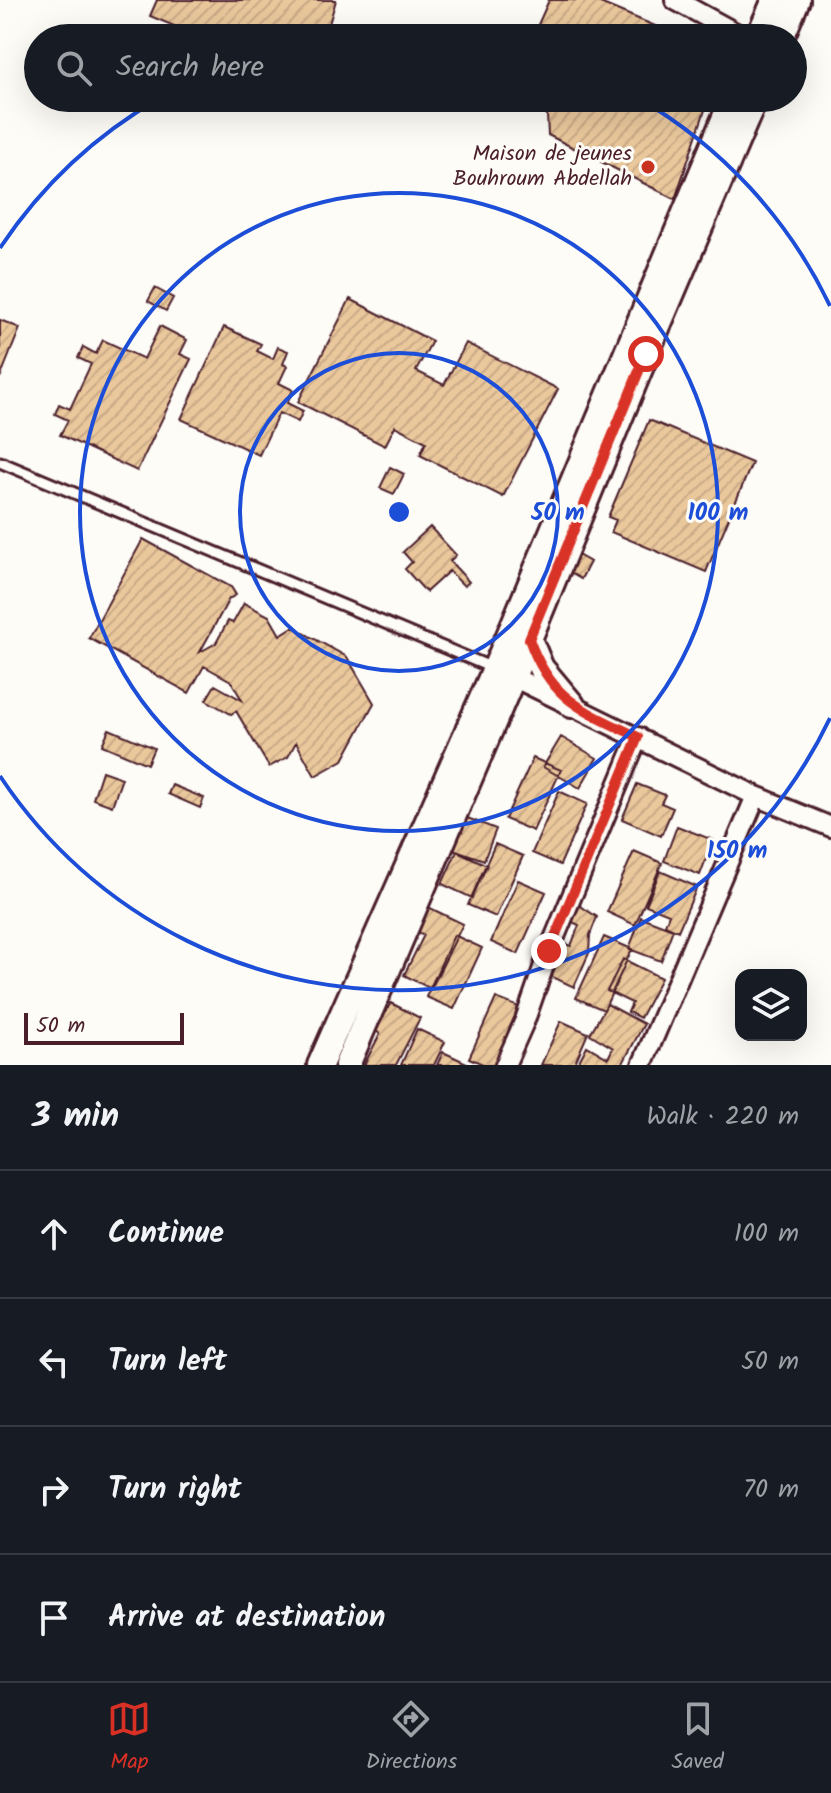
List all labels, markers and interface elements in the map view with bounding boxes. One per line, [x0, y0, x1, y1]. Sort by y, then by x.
search box [24, 24, 807, 112]
text: Search here [116, 44, 264, 92]
icon: search [52, 46, 96, 90]
place label: Maison de jeunes Bouhroum Abdellah [453, 137, 633, 197]
marker: Maison de jeunes Bouhroum Abdellah [639, 158, 657, 176]
route start [628, 336, 664, 372]
text: 50 m [530, 494, 585, 533]
text: 100 m [688, 494, 748, 533]
centre of rings [385, 498, 413, 526]
text: 150 m [707, 832, 767, 871]
route end [531, 933, 567, 969]
map controls [735, 969, 807, 1041]
button: layers [735, 969, 807, 1041]
scale bar [24, 1009, 184, 1045]
text: 50 m [36, 1009, 85, 1044]
text: 3 min [32, 1090, 119, 1144]
text: Walk · 220 m [647, 1096, 799, 1138]
text: Continue [108, 1210, 224, 1258]
icon: ahead [32, 1212, 76, 1256]
text: 100 m [734, 1213, 799, 1255]
text: Turn left [108, 1338, 227, 1386]
icon: left [32, 1340, 76, 1384]
text: 50 m [741, 1341, 799, 1383]
text: Turn right [108, 1466, 241, 1514]
icon: right [32, 1468, 76, 1512]
text: 70 m [743, 1469, 799, 1511]
text: Arrive at destination [108, 1594, 385, 1642]
icon: arrive [32, 1596, 76, 1640]
tab: Map [107, 1697, 151, 1780]
tab: Directions [366, 1697, 457, 1780]
tab: Saved [672, 1697, 724, 1780]

